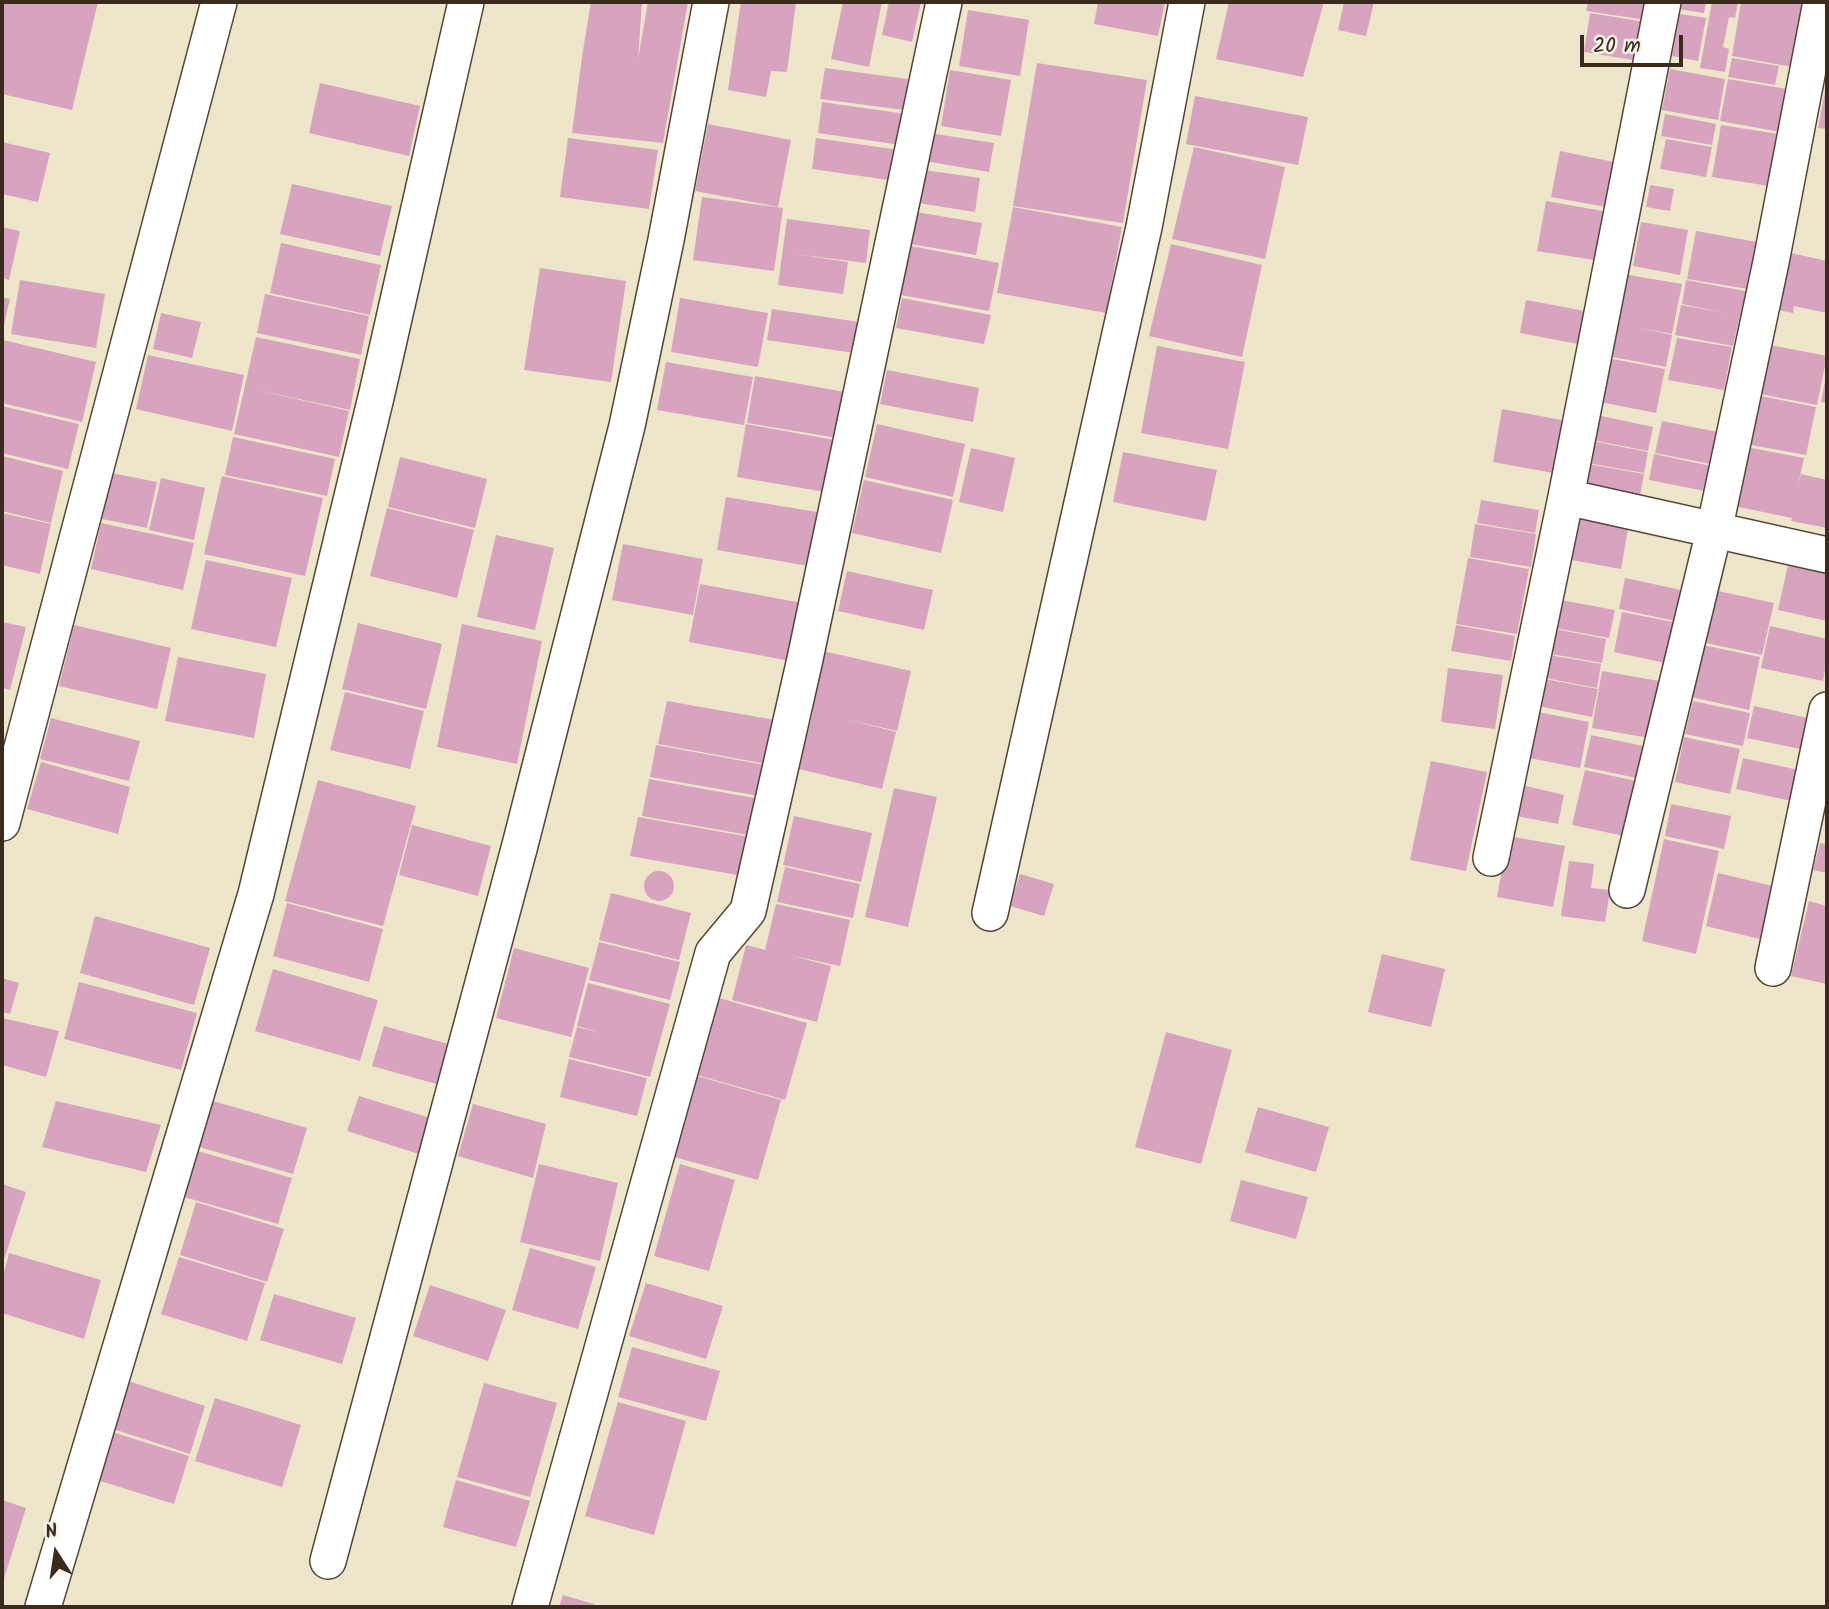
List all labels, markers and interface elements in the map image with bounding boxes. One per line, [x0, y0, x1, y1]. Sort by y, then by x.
scale bar [1584, 21, 1687, 65]
text: 20 m [1593, 30, 1641, 63]
text: N [43, 1517, 61, 1548]
north arrow [21, 1518, 91, 1588]

